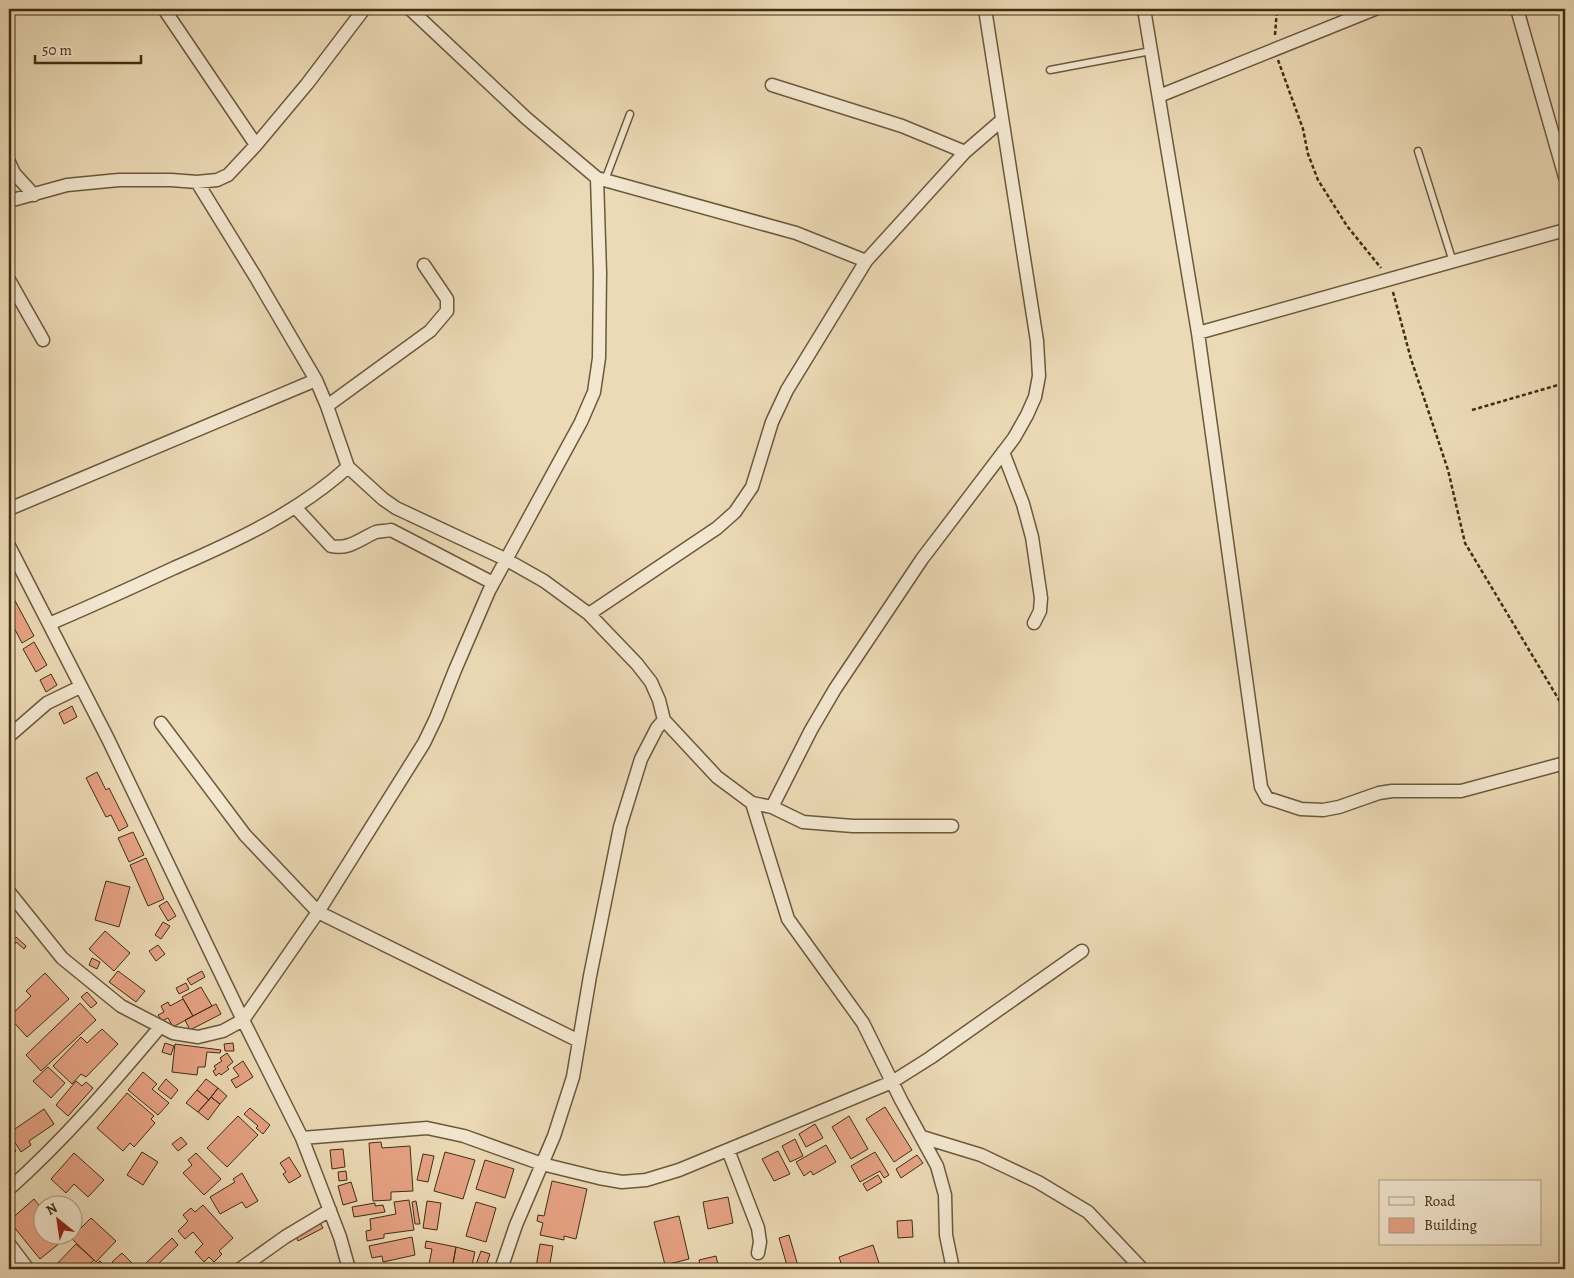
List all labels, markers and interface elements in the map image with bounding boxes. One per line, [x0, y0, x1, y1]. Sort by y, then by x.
scale bar [35, 32, 141, 64]
text: 50 m [42, 40, 72, 60]
legend [1379, 1180, 1542, 1246]
text: Road [1424, 1191, 1456, 1211]
north arrow [32, 1196, 82, 1246]
text: N [43, 1198, 61, 1220]
text: Building [1424, 1215, 1477, 1235]

